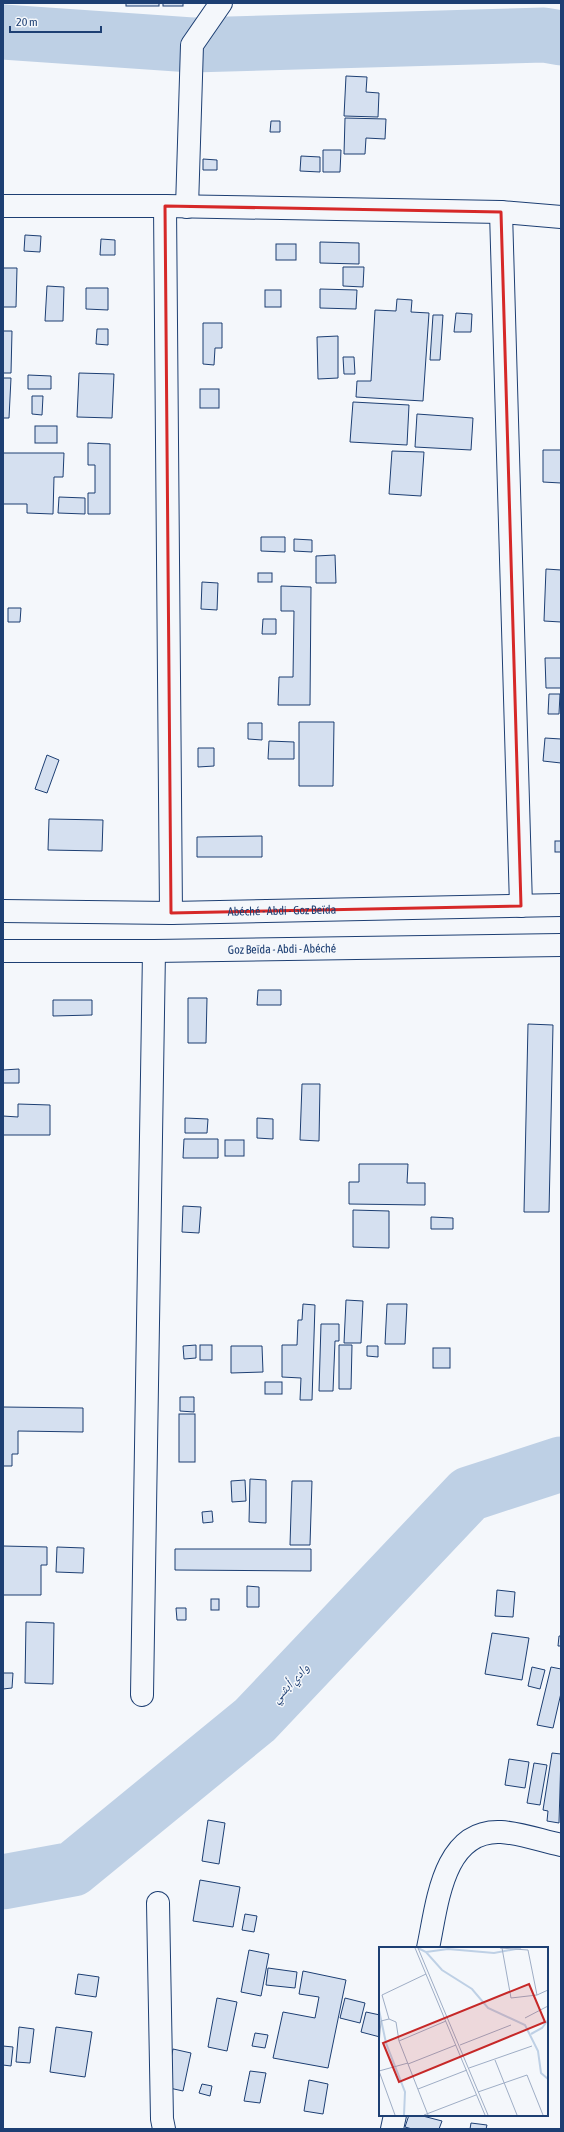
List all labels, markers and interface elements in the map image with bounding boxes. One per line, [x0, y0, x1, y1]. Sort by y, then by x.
scale bar [10, 8, 101, 34]
text: 20 m [16, 15, 38, 29]
street label: Abéché - Abdi - Goz Beïda [228, 903, 336, 919]
street label: Goz Beïda - Abdi - Abéché [228, 941, 336, 957]
water label: وادي أبشي [267, 1660, 314, 1708]
inset map [379, 1947, 548, 2116]

